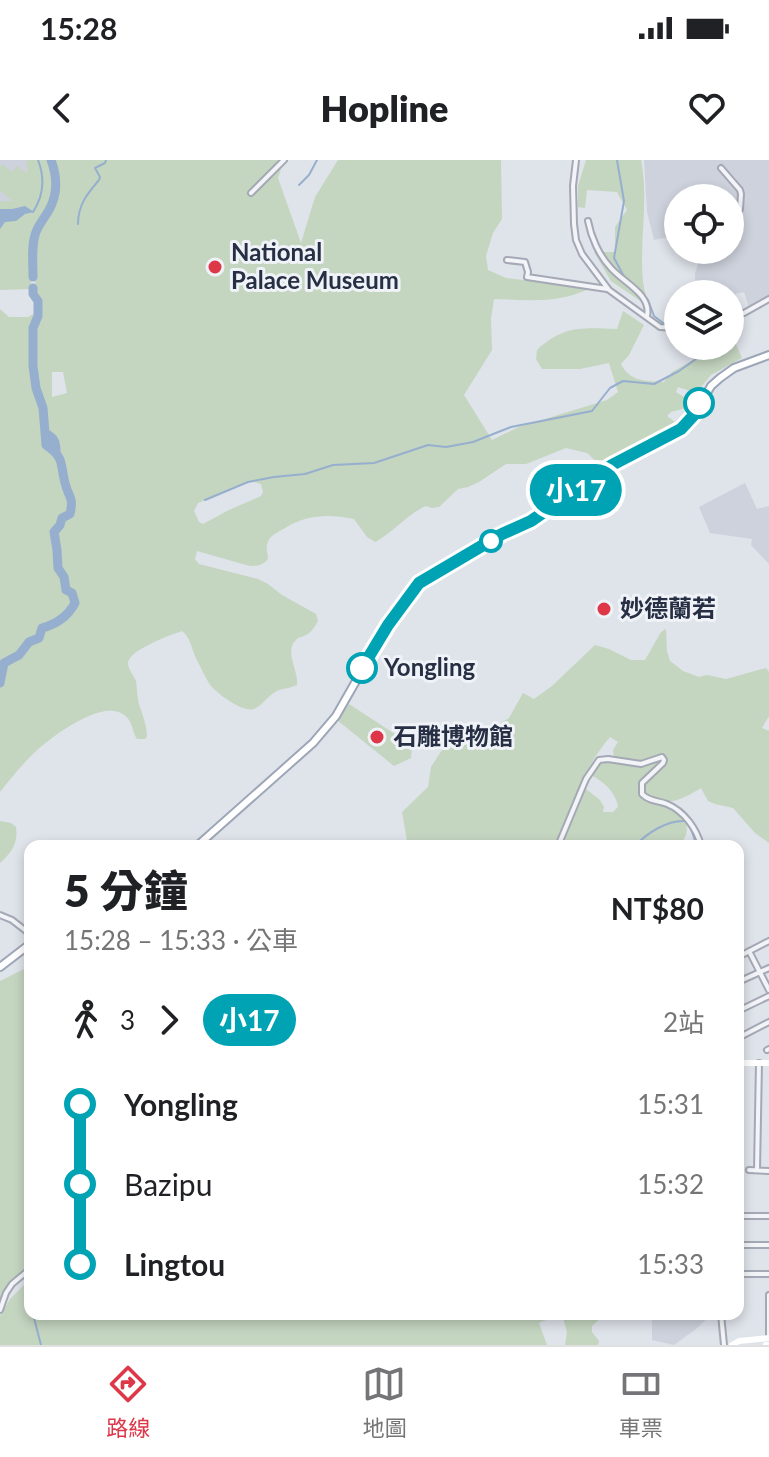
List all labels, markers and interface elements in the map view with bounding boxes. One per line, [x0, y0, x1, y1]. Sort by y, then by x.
text: 15:28 [40, 10, 117, 46]
icon: back [40, 86, 84, 130]
text: Hopline [321, 86, 448, 130]
icon: heart [685, 86, 729, 130]
map controls [664, 184, 744, 360]
button: locate [664, 184, 744, 264]
place label: National Palace Museum [231, 237, 399, 294]
marker: National Palace Museum [206, 258, 224, 276]
button: layers [664, 280, 744, 360]
unlabelled marker [684, 388, 714, 418]
line badge: 小17 [530, 464, 622, 516]
text: 小17 [546, 473, 606, 507]
unlabelled marker [480, 530, 502, 552]
place label: 妙德蘭若 [620, 593, 716, 622]
marker: 妙德蘭若 [595, 600, 613, 618]
place label: Yongling [383, 652, 475, 681]
marker: Yongling [347, 653, 377, 683]
place label: 石雕博物館 [393, 721, 513, 750]
marker: 石雕博物館 [368, 728, 386, 746]
text: 5 分鐘 [64, 864, 188, 916]
text: NT$80 [611, 890, 704, 926]
text: 15:28 – 15:33 · 公車 [64, 924, 298, 956]
icon: walk [64, 998, 108, 1042]
icon: forward [147, 998, 191, 1042]
text: 小17 [219, 1003, 280, 1037]
text: 3 [120, 1004, 135, 1036]
text: 2站 [663, 1006, 704, 1038]
text: Yongling [124, 1086, 238, 1122]
text: 15:31 [637, 1088, 704, 1120]
text: Bazipu [124, 1166, 212, 1202]
text: 15:32 [637, 1168, 704, 1200]
text: Lingtou [124, 1246, 225, 1282]
text: 15:33 [637, 1248, 704, 1280]
tab: 路線 [106, 1362, 150, 1442]
tab: 地圖 [362, 1362, 407, 1442]
tab: 車票 [619, 1362, 663, 1442]

